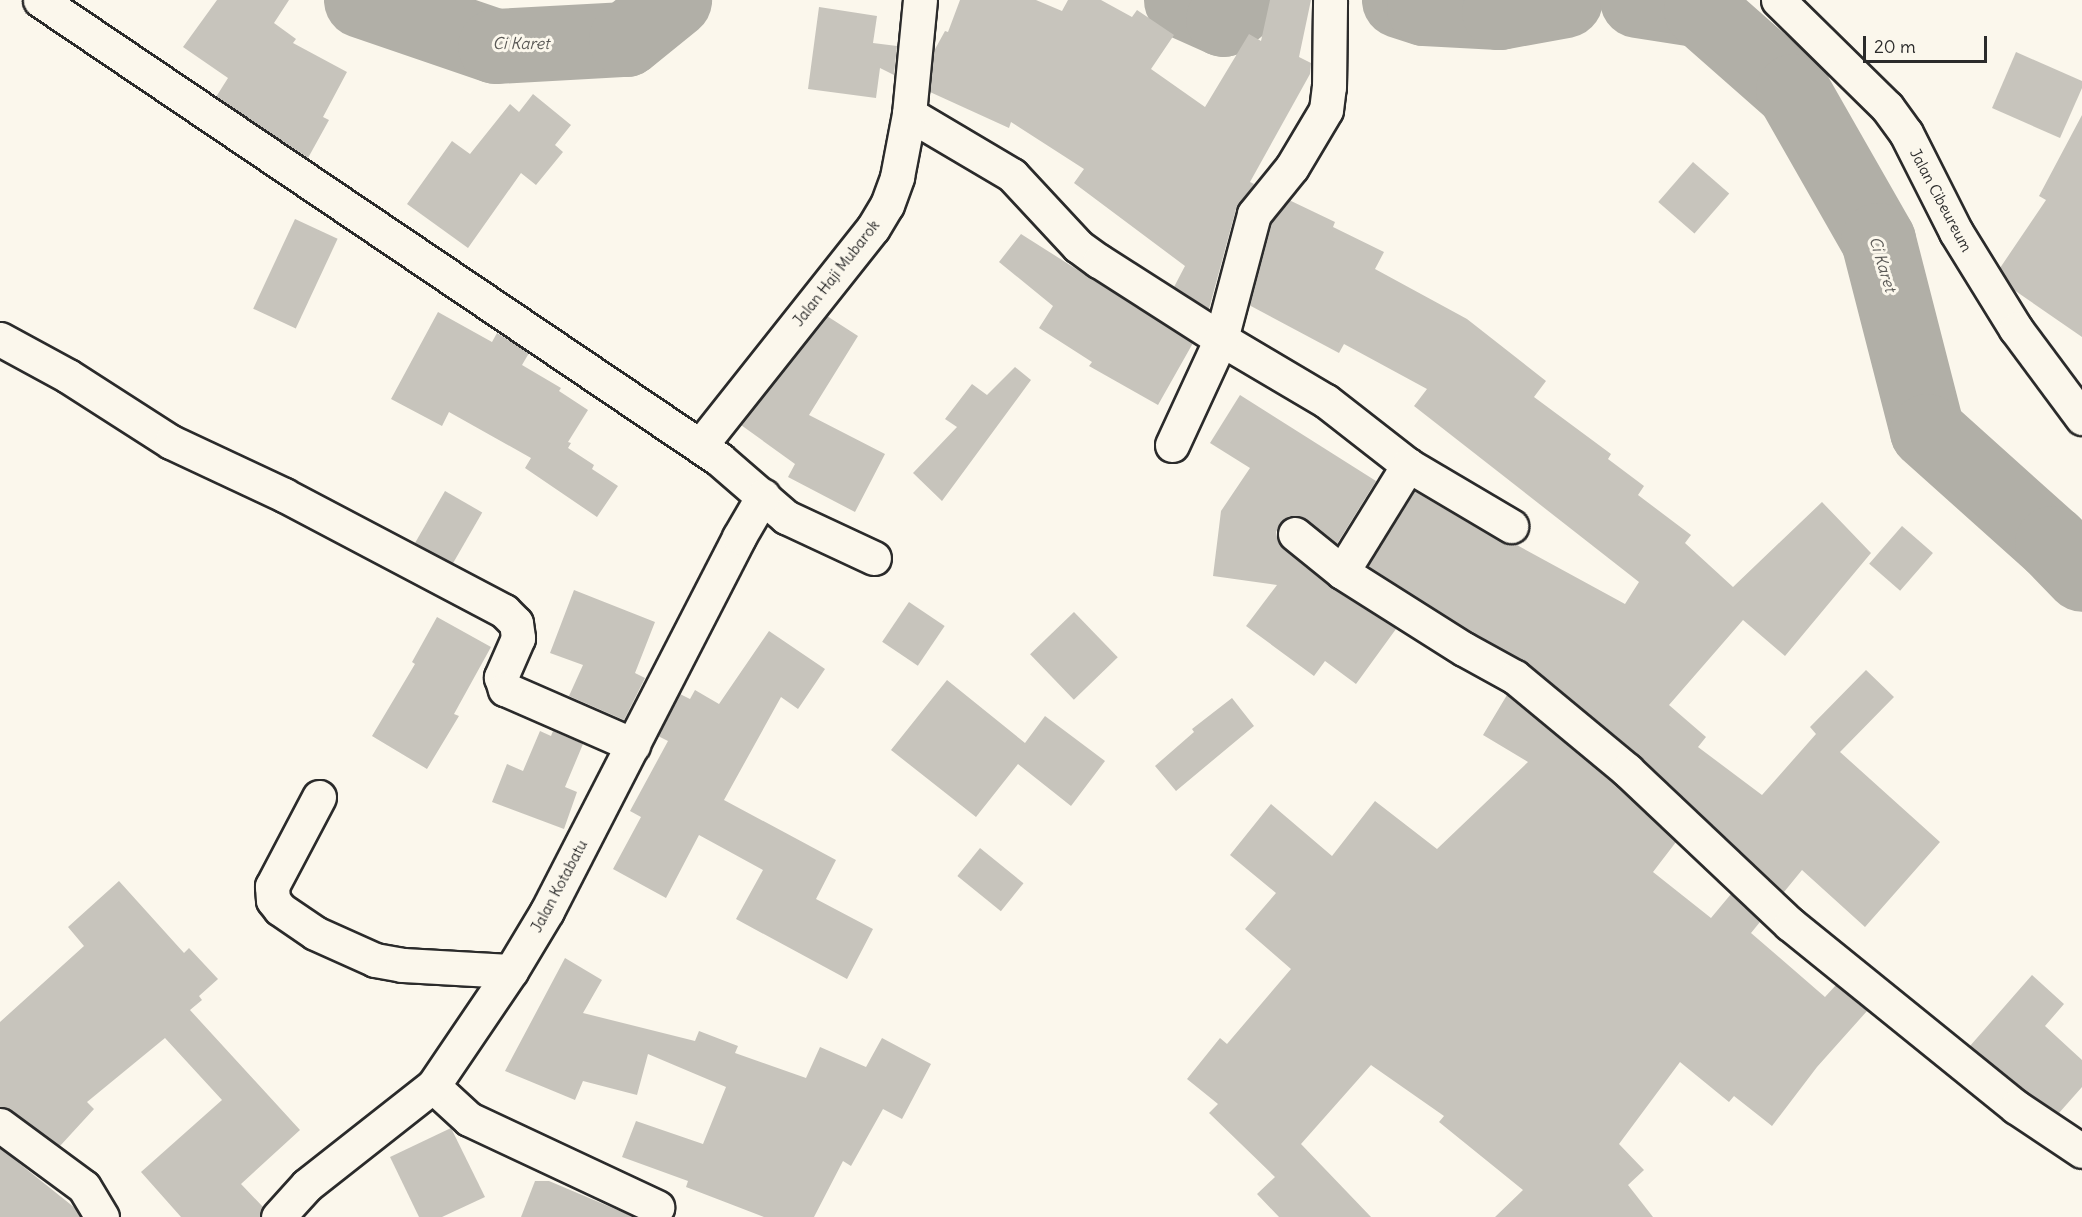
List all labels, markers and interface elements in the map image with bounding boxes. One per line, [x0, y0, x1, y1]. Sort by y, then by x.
scale bar [1866, 24, 1990, 62]
water label: Ci Karet [493, 33, 549, 53]
text: 20 m [1874, 35, 1916, 58]
street label: Jalan Cibeureum [1906, 145, 1976, 255]
street label: Jalan Haji Mubarok [789, 216, 883, 330]
water label: Ci Karet [1866, 234, 1900, 294]
street label: Jalan Kotabatu [527, 837, 591, 935]

